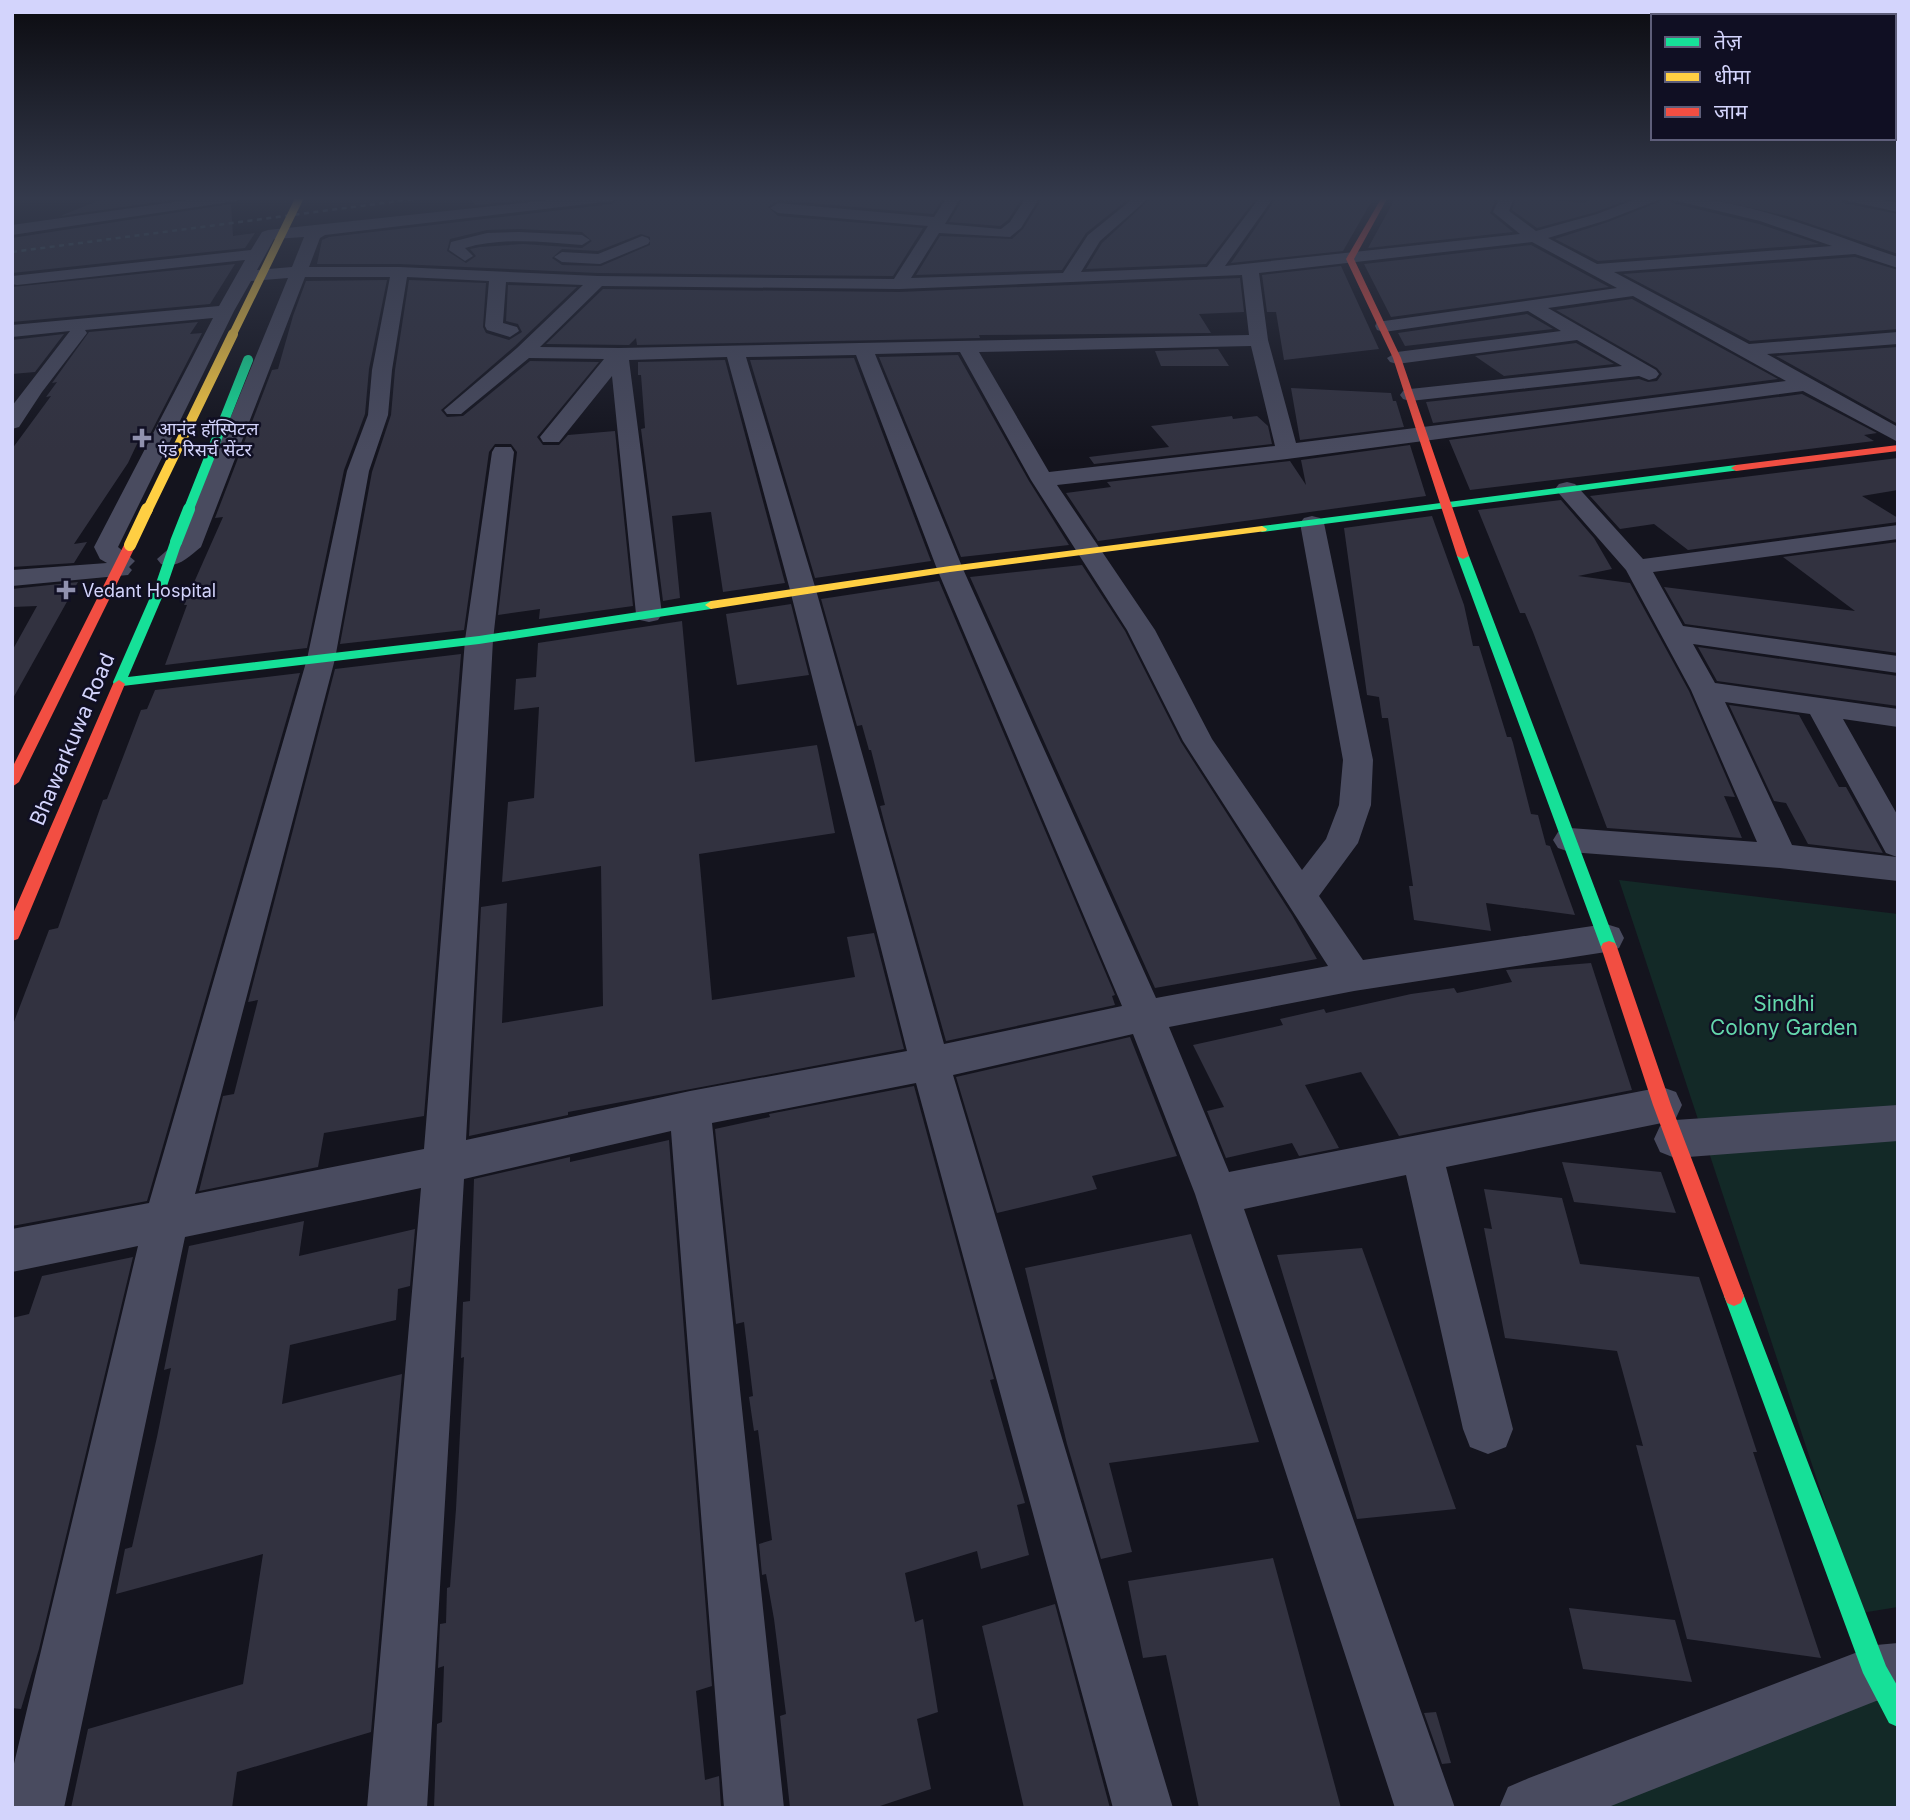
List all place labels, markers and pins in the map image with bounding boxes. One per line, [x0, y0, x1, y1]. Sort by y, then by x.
place label: आनंद हॉस्पिटल एंड रिसर्च सेंटर [158, 418, 259, 460]
marker: आनंद हॉस्पिटल एंड रिसर्च सेंटर [132, 428, 152, 448]
marker: Vedant Hospital [56, 580, 76, 600]
place label: Vedant Hospital [82, 580, 216, 601]

